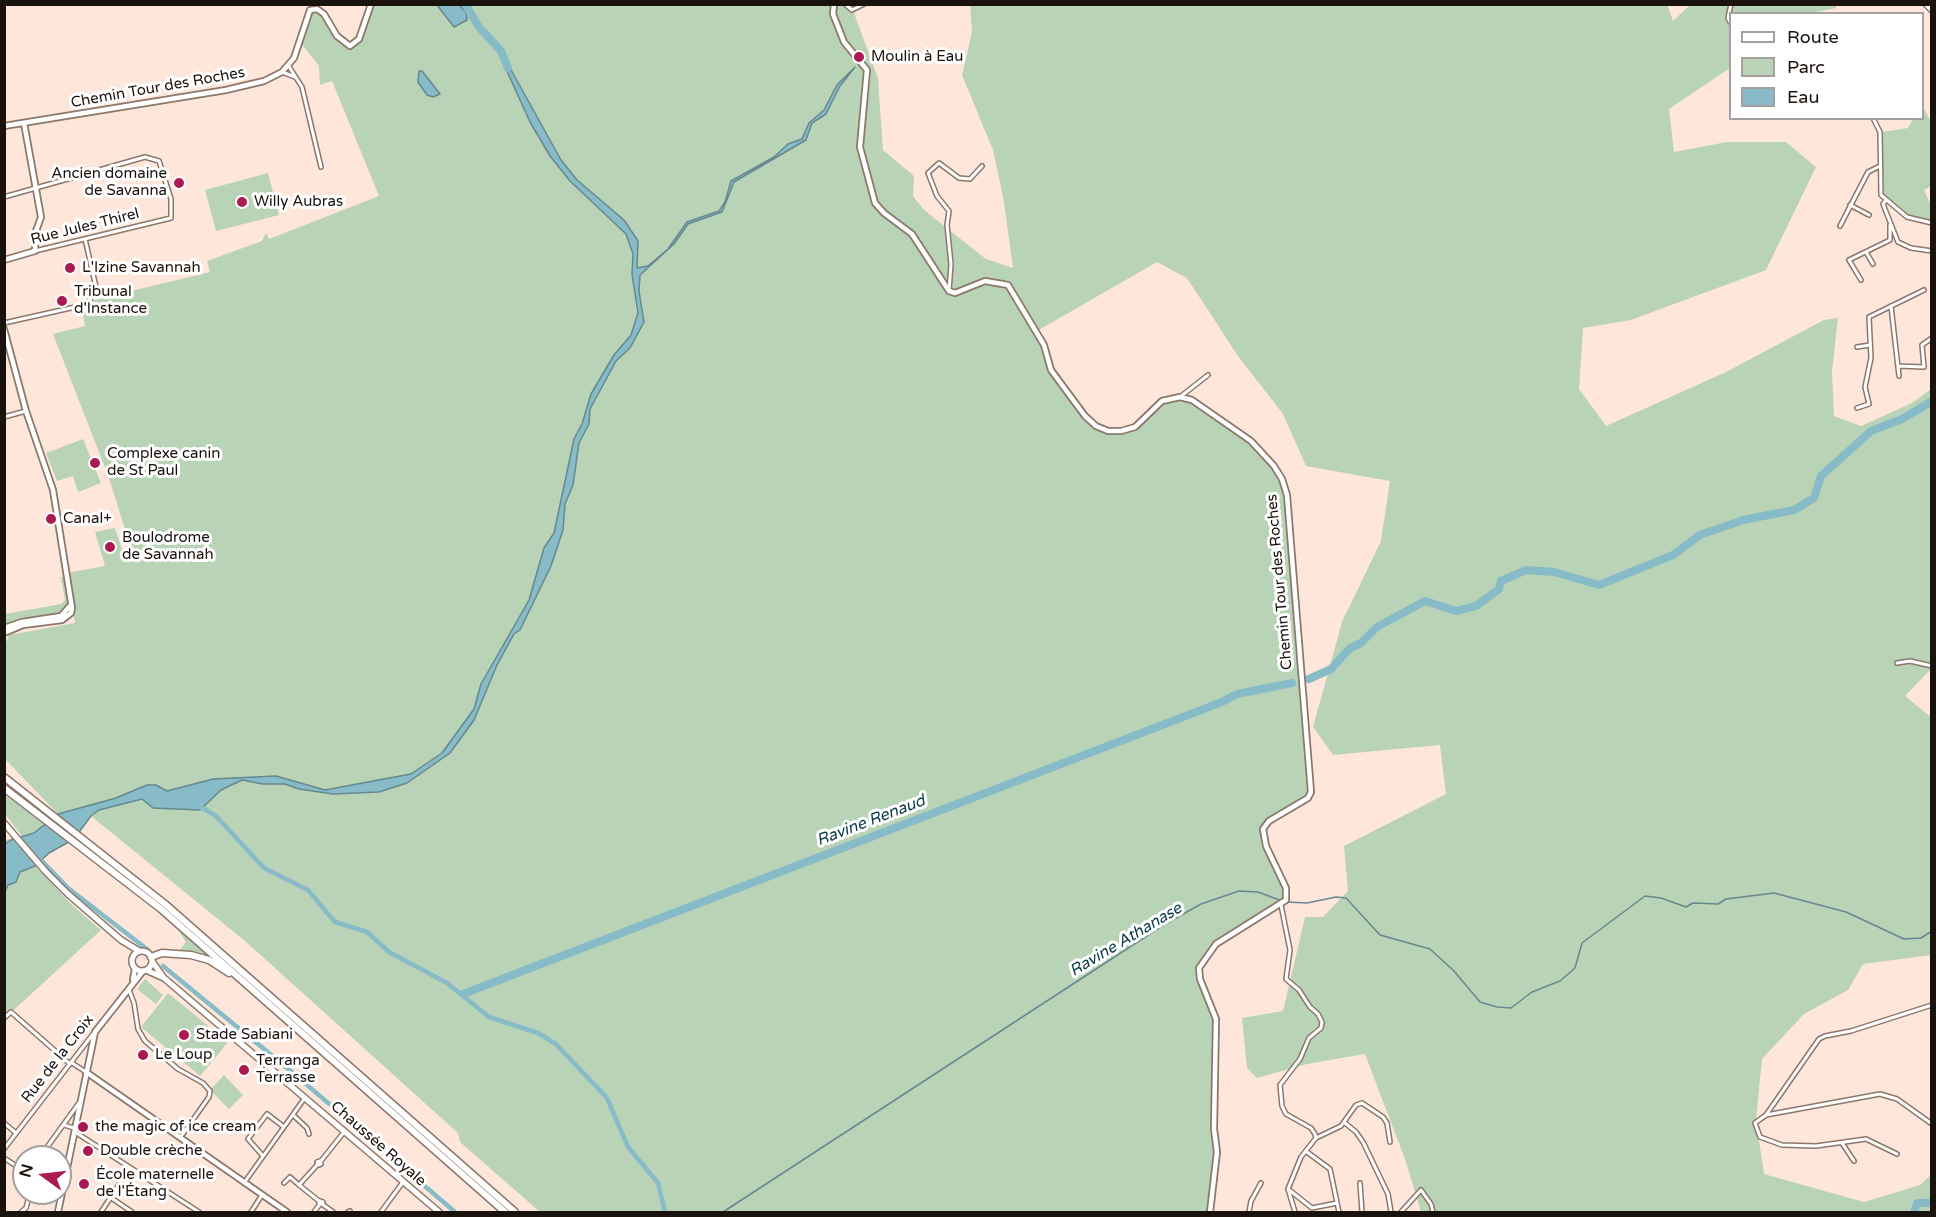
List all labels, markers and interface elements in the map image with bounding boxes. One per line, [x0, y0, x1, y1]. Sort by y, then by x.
legend [1729, 12, 1924, 120]
text: Route [1787, 26, 1839, 48]
place label: Moulin à Eau [871, 48, 963, 66]
marker: Moulin à Eau [852, 50, 866, 64]
text: Parc [1787, 56, 1825, 78]
street label: Chemin Tour des Roches [70, 64, 246, 112]
text: Eau [1787, 86, 1819, 108]
place label: Ancien domaine de Savanna [51, 165, 167, 200]
marker: Ancien domaine de Savanna [172, 176, 186, 190]
place label: Willy Aubras [254, 193, 343, 211]
marker: Willy Aubras [235, 195, 249, 209]
street label: Rue Jules Thirel [29, 205, 141, 249]
place label: L'Izine Savannah [82, 259, 201, 277]
marker: L'Izine Savannah [63, 261, 77, 275]
place label: Tribunal d'Instance [74, 283, 147, 318]
marker: Tribunal d'Instance [55, 294, 69, 308]
place label: Complexe canin de St Paul [107, 445, 220, 480]
marker: Complexe canin de St Paul [88, 456, 102, 470]
street label: Chemin Tour des Roches [1263, 493, 1297, 671]
place label: Canal+ [63, 510, 112, 528]
marker: Canal+ [44, 512, 58, 526]
place label: Boulodrome de Savannah [122, 529, 214, 564]
marker: Boulodrome de Savannah [103, 540, 117, 554]
water label: Ravine Renaud [814, 791, 928, 851]
water label: Ravine Athanase [1066, 899, 1186, 981]
street label: Rue de la Croix [18, 1011, 98, 1107]
place label: Stade Sabiani [196, 1026, 293, 1044]
marker: Stade Sabiani [177, 1028, 191, 1042]
place label: Le Loup [155, 1046, 212, 1064]
marker: Le Loup [136, 1048, 150, 1062]
place label: Terranga Terrasse [256, 1052, 320, 1087]
marker: Terranga Terrasse [237, 1063, 251, 1077]
street label: Chaussée Royale [327, 1098, 429, 1190]
place label: the magic of ice cream [95, 1118, 256, 1136]
marker: the magic of ice cream [76, 1120, 90, 1134]
place label: Double crèche [100, 1142, 202, 1160]
marker: Double crèche [81, 1144, 95, 1158]
north arrow [12, 1145, 72, 1205]
text: N [15, 1162, 38, 1180]
place label: École maternelle de l'Étang [96, 1166, 214, 1201]
marker: École maternelle de l'Étang [77, 1177, 91, 1191]

